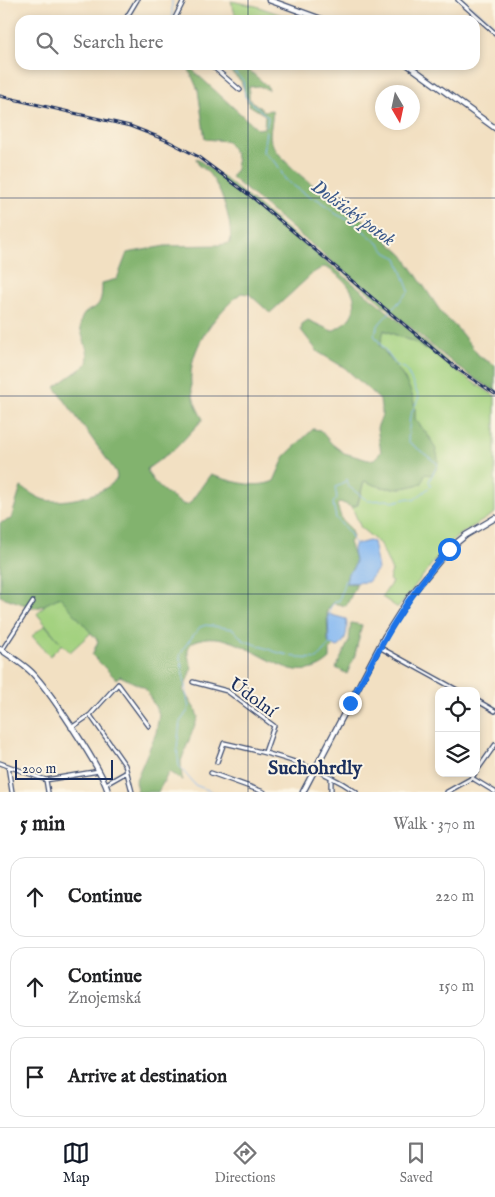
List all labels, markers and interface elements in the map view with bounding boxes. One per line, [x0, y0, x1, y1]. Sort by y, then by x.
search box [15, 15, 480, 70]
icon: search [33, 29, 61, 57]
text: Search here [73, 31, 164, 55]
north arrow [375, 85, 420, 130]
water label: Dobšický potok [306, 175, 400, 252]
route start [438, 538, 461, 561]
street label: Údolní [224, 672, 282, 724]
map controls [435, 687, 480, 777]
button: locate [435, 687, 480, 732]
route end [339, 692, 362, 715]
button: layers [435, 732, 480, 777]
district label: Suchohrdly [268, 756, 363, 781]
scale bar [15, 757, 112, 780]
text: 200 m [22, 760, 56, 778]
text: 5 min [20, 811, 65, 838]
text: Walk · 370 m [393, 815, 475, 835]
icon: ahead [21, 883, 49, 911]
text: Continue [68, 885, 142, 909]
text: 220 m [435, 887, 474, 907]
text: Continue [68, 965, 142, 989]
icon: ahead [21, 973, 49, 1001]
text: 150 m [439, 977, 474, 997]
text: Znojemská [68, 989, 141, 1009]
icon: arrive [21, 1063, 49, 1091]
text: Arrive at destination [68, 1065, 227, 1089]
tab: Map [62, 1139, 90, 1187]
tab: Directions [214, 1139, 275, 1187]
tab: Saved [400, 1139, 433, 1187]

